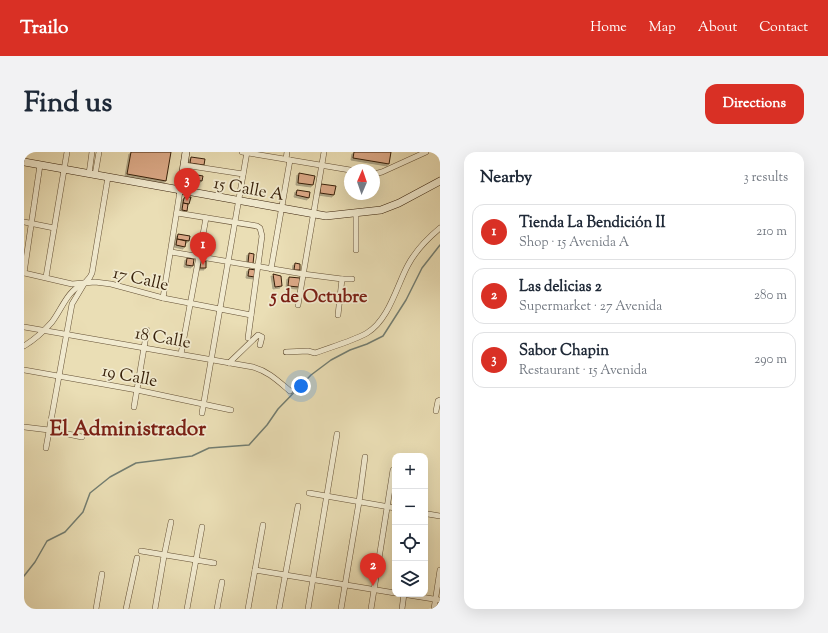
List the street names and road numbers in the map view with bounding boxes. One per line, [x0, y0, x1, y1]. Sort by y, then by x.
street label: 15 Calle A [212, 172, 286, 208]
street label: 17 Calle [110, 262, 171, 298]
street label: 18 Calle [133, 322, 193, 356]
street label: 19 Calle [100, 360, 159, 394]

